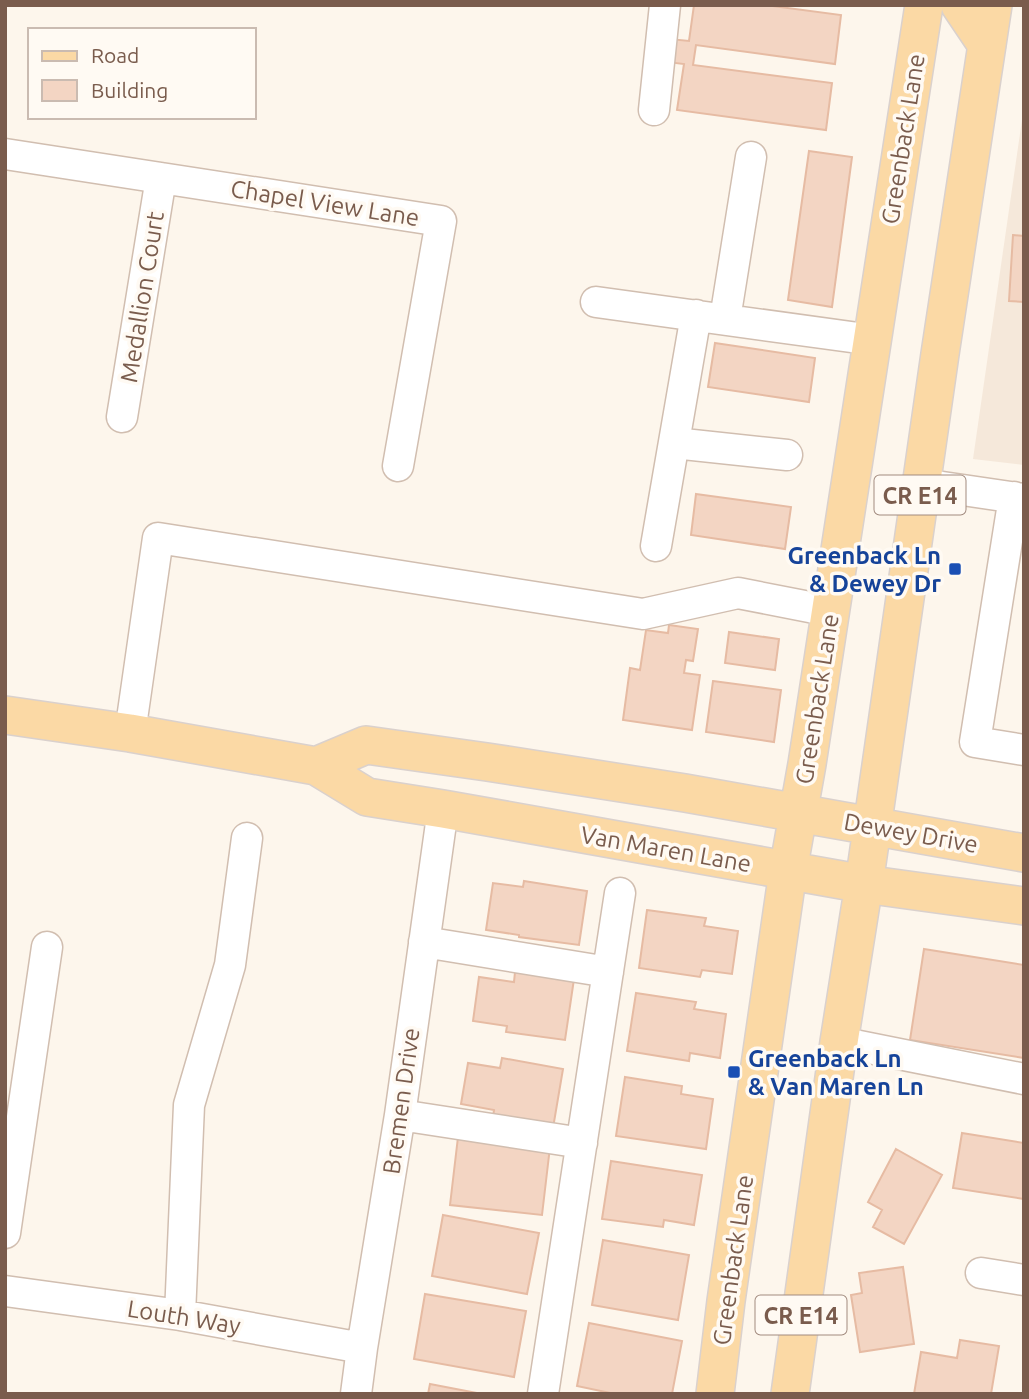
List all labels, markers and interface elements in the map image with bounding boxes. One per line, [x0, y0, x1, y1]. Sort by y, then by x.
legend [28, 28, 256, 119]
text: Road [91, 43, 139, 67]
street label: Greenback Lane [876, 52, 930, 226]
text: Building [91, 78, 168, 102]
street label: Chapel View Lane [229, 175, 421, 231]
street label: Medallion Court [115, 209, 169, 385]
road number: CR E14 [874, 475, 965, 514]
place label: Greenback Ln & Dewey Dr [787, 542, 941, 597]
marker: Greenback Ln & Dewey Dr [947, 561, 963, 577]
street label: Greenback Lane [790, 612, 844, 786]
street label: Dewey Drive [842, 808, 980, 858]
street label: Van Maren Lane [579, 821, 753, 877]
street label: Bremen Drive [377, 1026, 425, 1176]
place label: Greenback Ln & Van Maren Ln [748, 1045, 924, 1100]
marker: Greenback Ln & Van Maren Ln [726, 1064, 742, 1080]
street label: Greenback Lane [708, 1173, 758, 1347]
street label: Louth Way [125, 1295, 243, 1339]
road number: CR E14 [756, 1296, 846, 1334]

